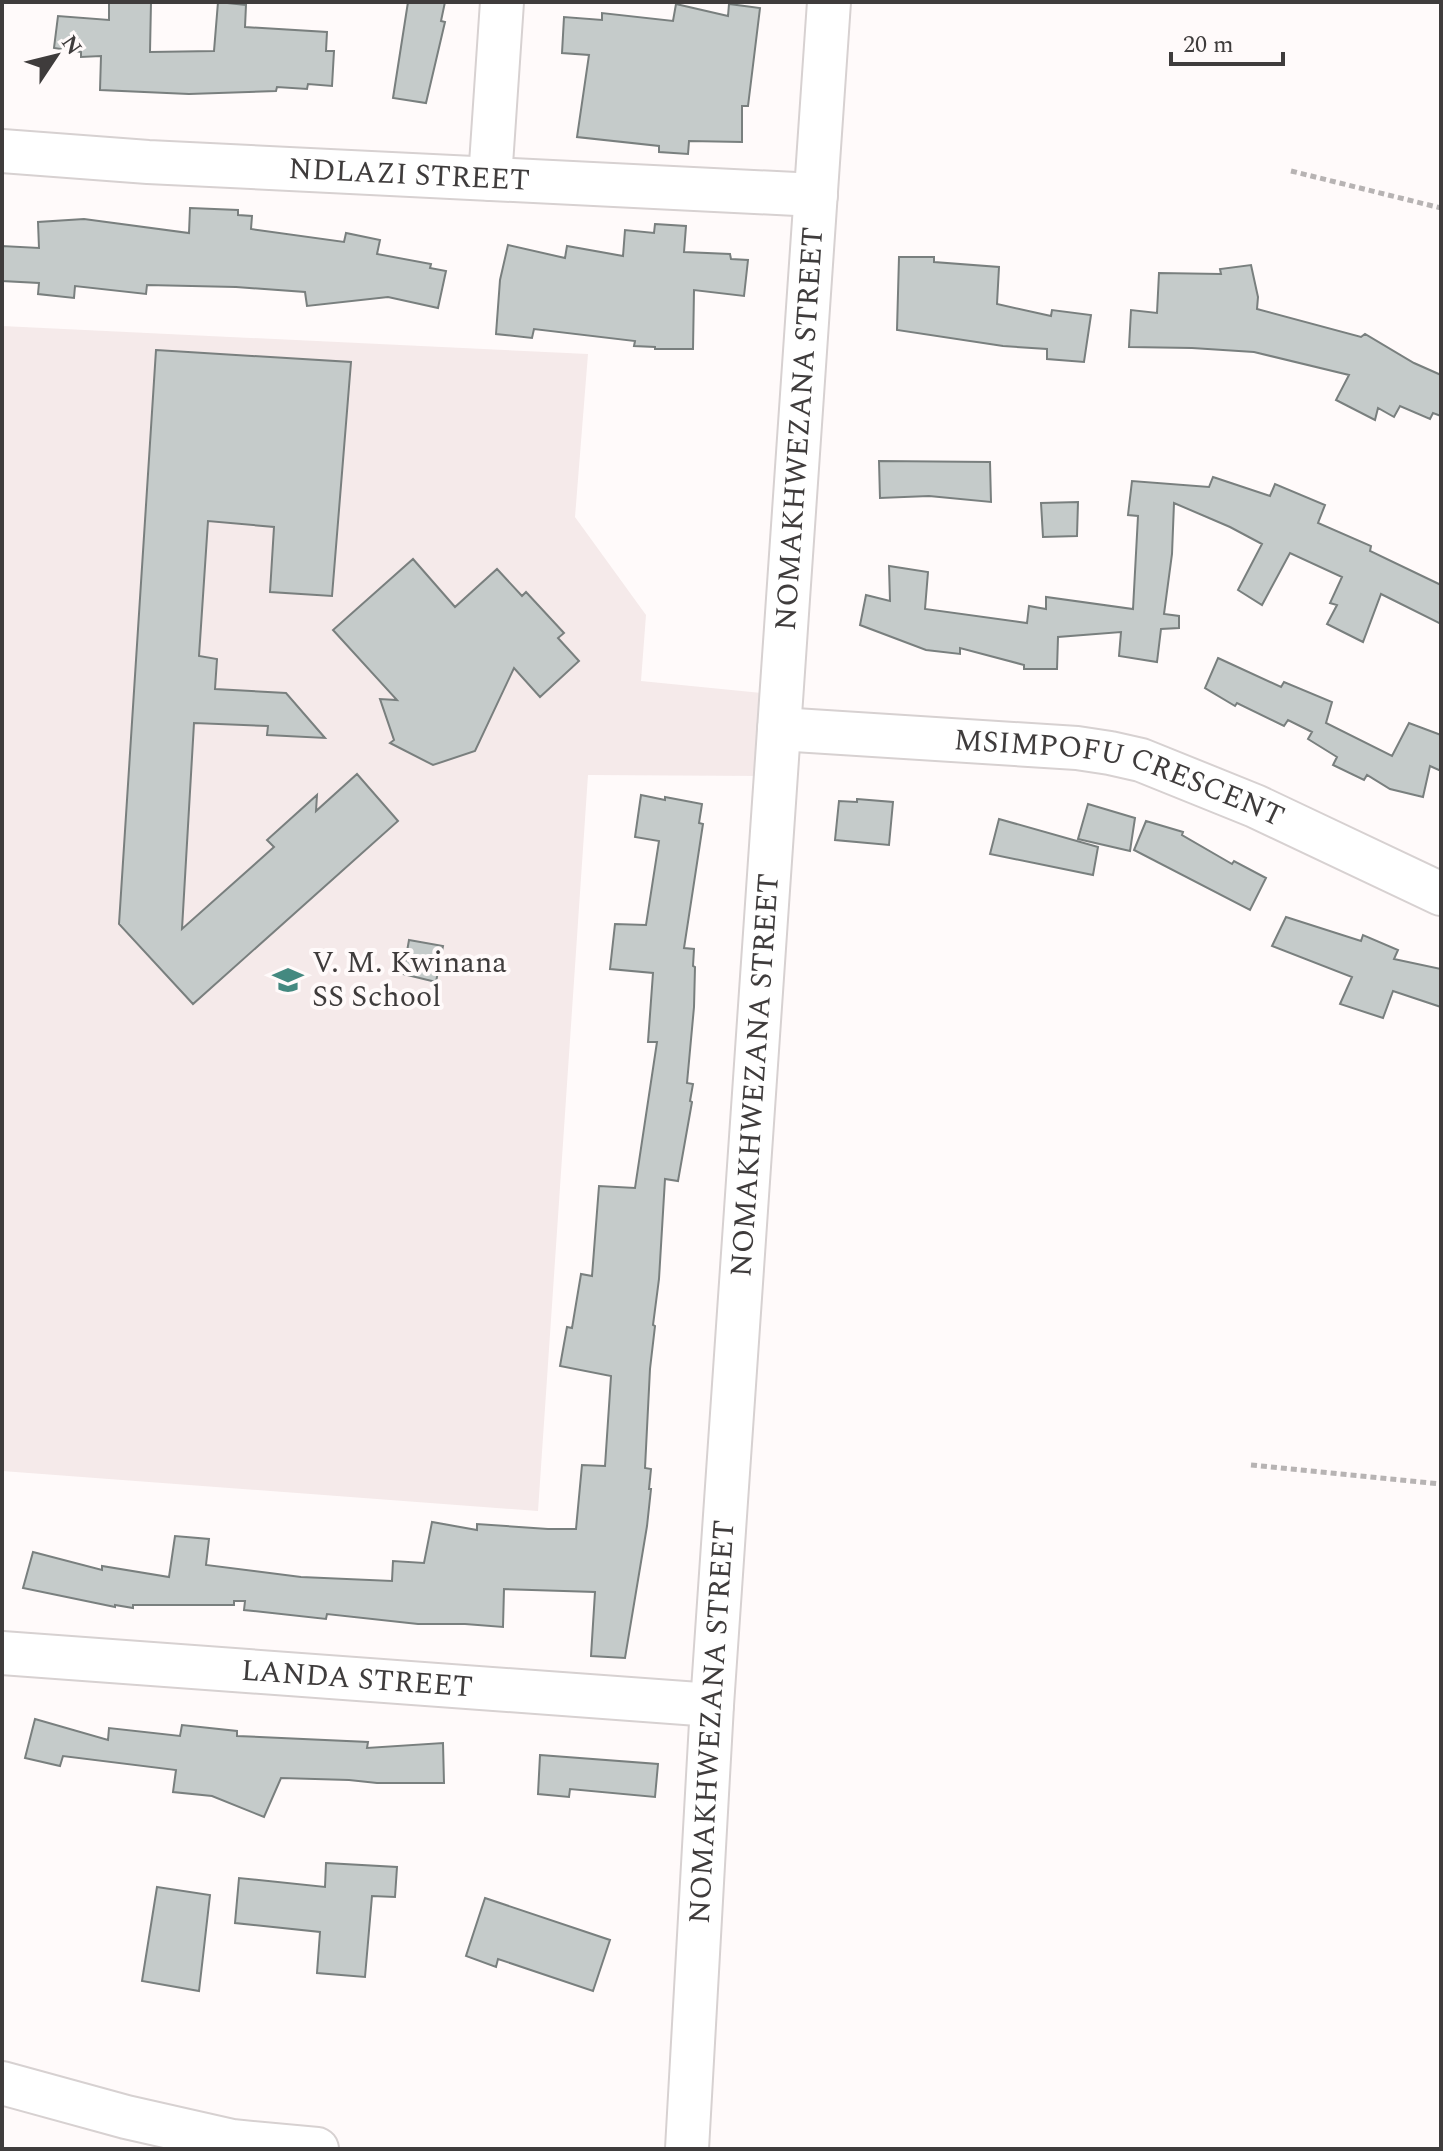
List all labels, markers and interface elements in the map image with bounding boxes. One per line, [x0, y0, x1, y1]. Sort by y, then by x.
north arrow [16, 16, 96, 96]
scale bar [1171, 16, 1283, 66]
text: 20 m [1183, 27, 1234, 63]
text: N [52, 29, 90, 62]
street label: NDLAZI STREET [287, 146, 531, 204]
street label: NOMAKHWEZANA STREET [763, 225, 836, 632]
street label: MSIMPOFU CRESCENT [952, 717, 1292, 840]
street label: NOMAKHWEZANA STREET [718, 872, 792, 1279]
place label: V. M. Kwinana SS School [312, 940, 507, 1020]
school or university icon: V. M. Kwinana SS School [271, 963, 305, 997]
street label: NOMAKHWEZANA STREET [677, 1518, 748, 1925]
street label: LANDA STREET [240, 1648, 475, 1710]

